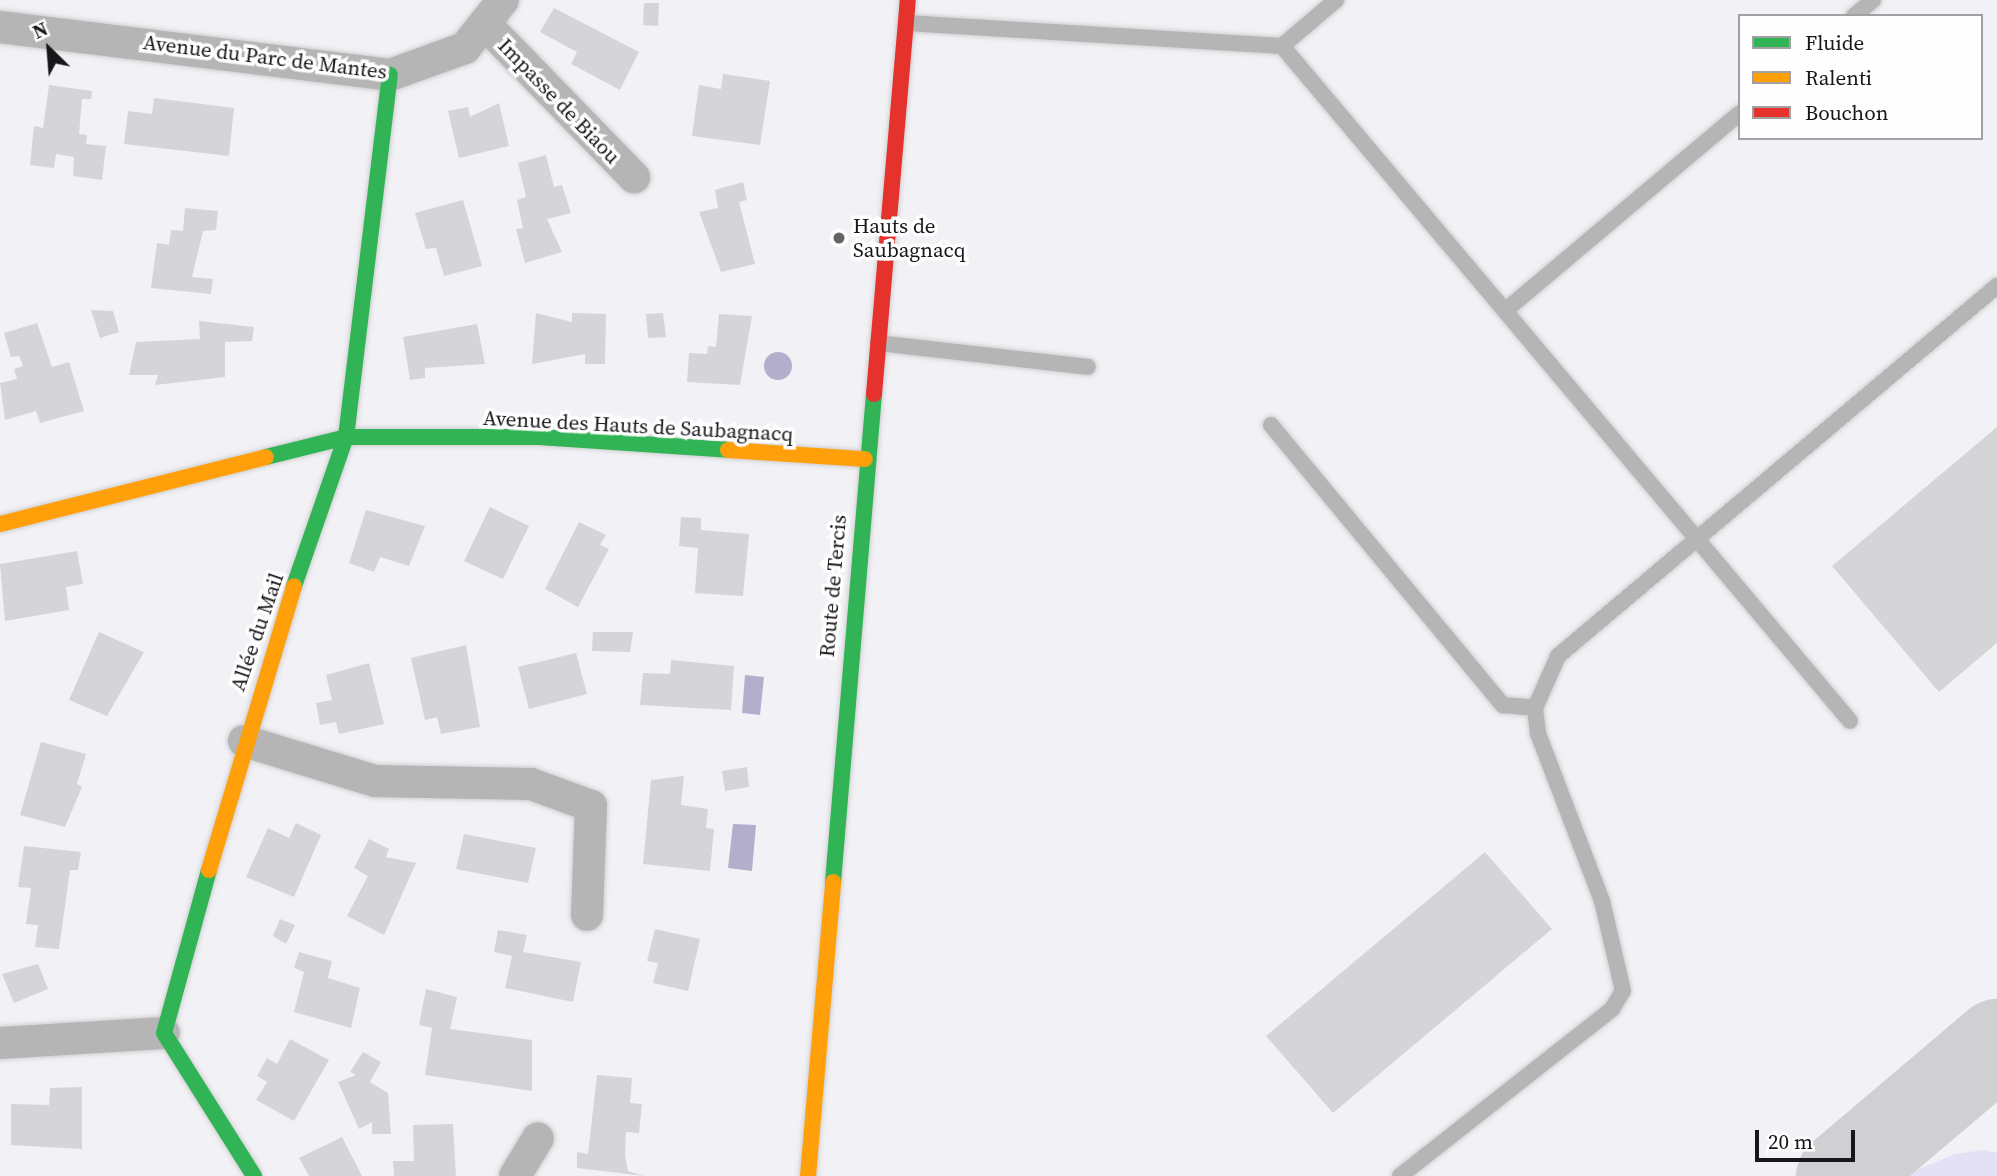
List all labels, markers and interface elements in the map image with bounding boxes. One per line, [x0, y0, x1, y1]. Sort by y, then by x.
north arrow [14, 14, 84, 84]
legend [1738, 14, 1983, 140]
text: N [28, 15, 52, 45]
text: Fluide [1805, 28, 1864, 57]
street label: Avenue du Parc de Mantes [142, 30, 388, 84]
street label: Impasse de Biaou [493, 33, 625, 169]
text: Ralenti [1805, 63, 1872, 92]
text: Bouchon [1805, 98, 1888, 127]
place label: Hauts de Saubagnacq [853, 213, 966, 263]
marker: Hauts de Saubagnacq [831, 230, 847, 246]
street label: Avenue des Hauts de Saubagnacq [482, 405, 794, 447]
street label: Route de Tercis [814, 514, 852, 658]
street label: Allée du Mail [225, 570, 289, 694]
scale bar [1759, 1116, 1859, 1160]
text: 20 m [1768, 1127, 1813, 1156]

